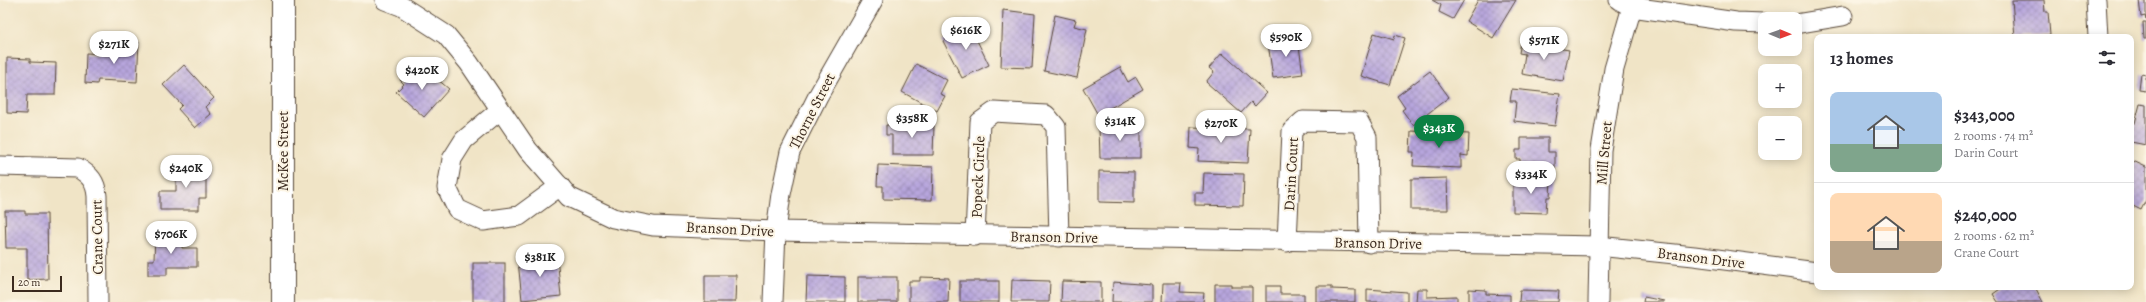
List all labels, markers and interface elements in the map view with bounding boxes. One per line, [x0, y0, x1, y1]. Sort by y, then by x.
north arrow [1758, 12, 1802, 56]
map controls [1758, 12, 1802, 160]
pin: $616K [938, 17, 994, 51]
text: $616K [950, 21, 982, 38]
pin: $590K [1258, 24, 1314, 58]
pin: $571K [1516, 27, 1572, 61]
text: $590K [1270, 28, 1302, 45]
pin: $271K [86, 31, 142, 65]
text: $571K [1529, 31, 1559, 48]
text: $271K [98, 35, 130, 52]
text: 13 homes [1830, 47, 1893, 70]
icon: filters [2096, 47, 2118, 69]
pin: $420K [394, 57, 450, 91]
text: $420K [405, 61, 439, 78]
button: + [1758, 64, 1802, 108]
street label: Thorne Street [784, 70, 840, 152]
text: $343,000 [1954, 104, 2015, 127]
pin: $358K [884, 105, 940, 139]
pin: $314K [1092, 108, 1148, 142]
icon: home [1862, 108, 1910, 156]
text: $358K [896, 109, 928, 126]
pin: $270K [1193, 110, 1249, 144]
street label: McKee Street [273, 111, 293, 191]
text: $314K [1105, 112, 1135, 129]
text: $270K [1205, 114, 1237, 131]
pin: $343K [1411, 115, 1467, 149]
button: − [1758, 116, 1802, 160]
text: $343K [1423, 119, 1455, 136]
street label: Mill Street [1591, 120, 1617, 186]
text: 2 rooms · 74 m² [1954, 127, 2033, 144]
street label: Popeck Circle [967, 135, 989, 218]
street label: Darin Court [1279, 136, 1303, 212]
text: Darin Court [1954, 144, 2018, 161]
pin: $240K [158, 155, 214, 189]
text: $240K [169, 159, 203, 176]
pin: $334K [1503, 161, 1559, 195]
text: $334K [1515, 165, 1547, 182]
street label: Crane Court [86, 199, 108, 275]
text: $240,000 [1954, 204, 2017, 227]
icon: home [1862, 209, 1910, 257]
street label: Branson Drive [686, 217, 775, 241]
pin: $706K [143, 221, 199, 255]
text: $706K [155, 225, 187, 242]
street label: Branson Drive [1010, 226, 1098, 248]
text: 2 rooms · 62 m² [1954, 227, 2034, 244]
street label: Branson Drive [1334, 232, 1422, 254]
street label: Branson Drive [1656, 243, 1746, 273]
pin: $381K [512, 244, 568, 278]
text: Crane Court [1954, 244, 2019, 261]
text: $381K [524, 248, 556, 265]
scale bar [12, 274, 62, 293]
text: 20 m [18, 275, 40, 290]

